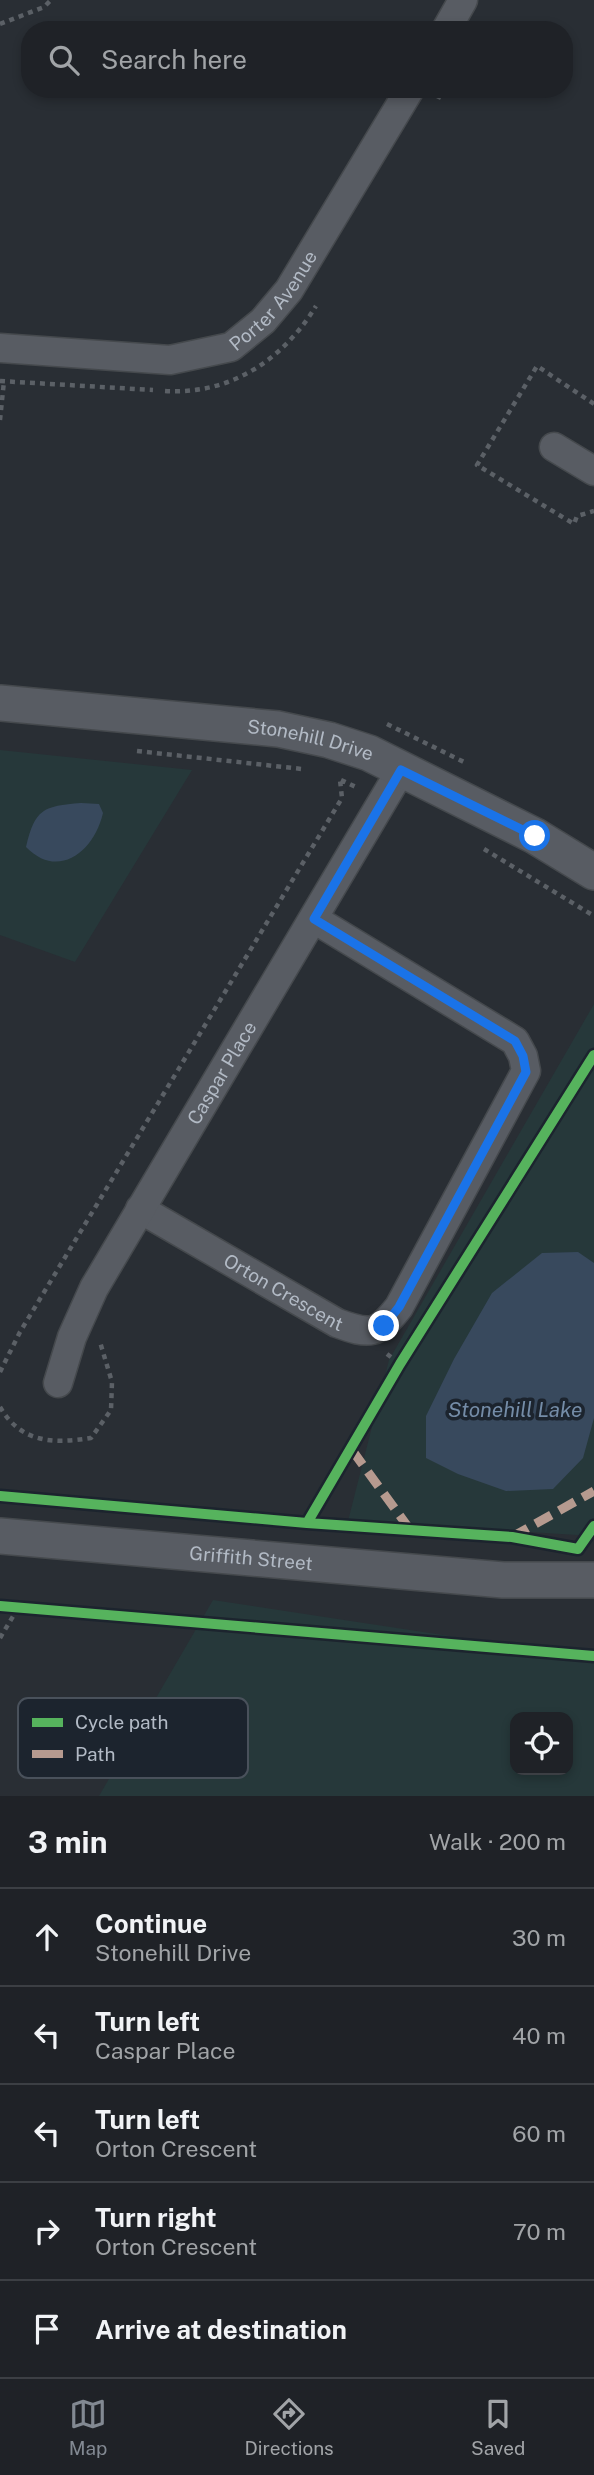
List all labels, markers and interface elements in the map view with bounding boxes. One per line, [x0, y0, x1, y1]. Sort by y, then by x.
search box [21, 21, 573, 98]
icon: search [45, 41, 83, 79]
text: Search here [101, 44, 247, 75]
street label: Porter Avenue [225, 247, 321, 355]
street label: Stonehill Drive [246, 715, 376, 765]
route start [519, 820, 550, 851]
street label: Caspar Place [183, 1017, 261, 1128]
street label: Orton Crescent [220, 1249, 346, 1335]
route end [368, 1310, 399, 1341]
water label: Stonehill Lake [448, 1397, 582, 1422]
street label: Griffith Street [188, 1542, 314, 1574]
legend [18, 1698, 248, 1778]
text: Cycle path [75, 1711, 168, 1733]
map controls [510, 1712, 573, 1775]
button: locate [510, 1712, 573, 1775]
text: Path [75, 1743, 115, 1765]
text: 3 min [28, 1824, 107, 1860]
text: Walk · 200 m [429, 1828, 566, 1855]
text: Continue [95, 1908, 207, 1939]
icon: ahead [28, 1918, 66, 1956]
text: 30 m [512, 1924, 566, 1951]
text: Stonehill Drive [95, 1939, 251, 1966]
text: Turn left [95, 2006, 200, 2037]
icon: left [28, 2016, 66, 2054]
text: 40 m [512, 2022, 566, 2049]
text: Caspar Place [95, 2037, 235, 2064]
text: Turn left [95, 2104, 200, 2135]
icon: left [28, 2114, 66, 2152]
text: 60 m [512, 2120, 566, 2147]
text: Orton Crescent [95, 2135, 257, 2162]
text: Turn right [95, 2202, 217, 2233]
icon: right [28, 2212, 66, 2250]
text: 70 m [513, 2218, 566, 2245]
text: Orton Crescent [95, 2233, 257, 2260]
icon: arrive [28, 2310, 66, 2348]
text: Arrive at destination [95, 2314, 347, 2345]
tab: Map [69, 2395, 107, 2459]
tab: Directions [244, 2395, 334, 2459]
tab: Saved [471, 2395, 525, 2459]

